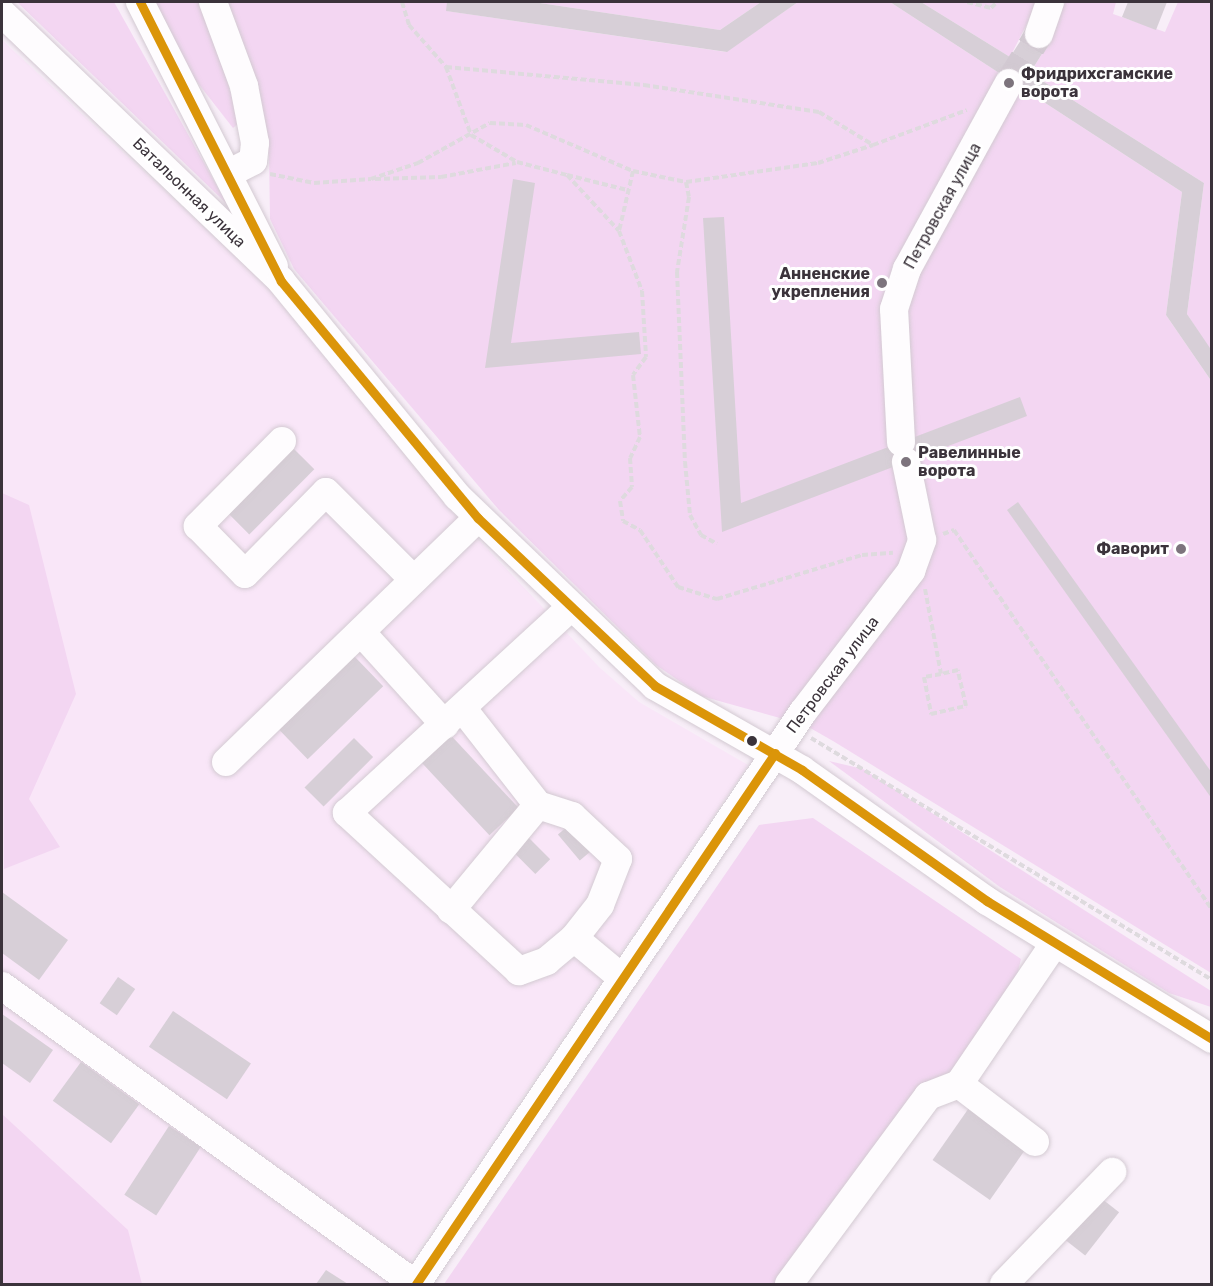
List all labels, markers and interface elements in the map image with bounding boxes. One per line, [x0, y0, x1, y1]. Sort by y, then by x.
place label: Фридрихсгамские ворота [1021, 64, 1173, 102]
marker: Фридрихсгамские ворота [1002, 76, 1016, 90]
street label: Батальонная улица [129, 134, 249, 252]
street label: Петровская улица [900, 140, 986, 272]
place label: Анненские укрепления [772, 264, 870, 302]
marker: Анненские укрепления [875, 276, 889, 290]
place label: Равелинные ворота [918, 443, 1021, 481]
marker: Равелинные ворота [899, 455, 913, 469]
place label: Фаворит [1096, 539, 1169, 559]
marker: Фаворит [1174, 542, 1188, 556]
street label: Петровская улица [783, 613, 883, 737]
unlabelled marker [746, 735, 758, 747]

